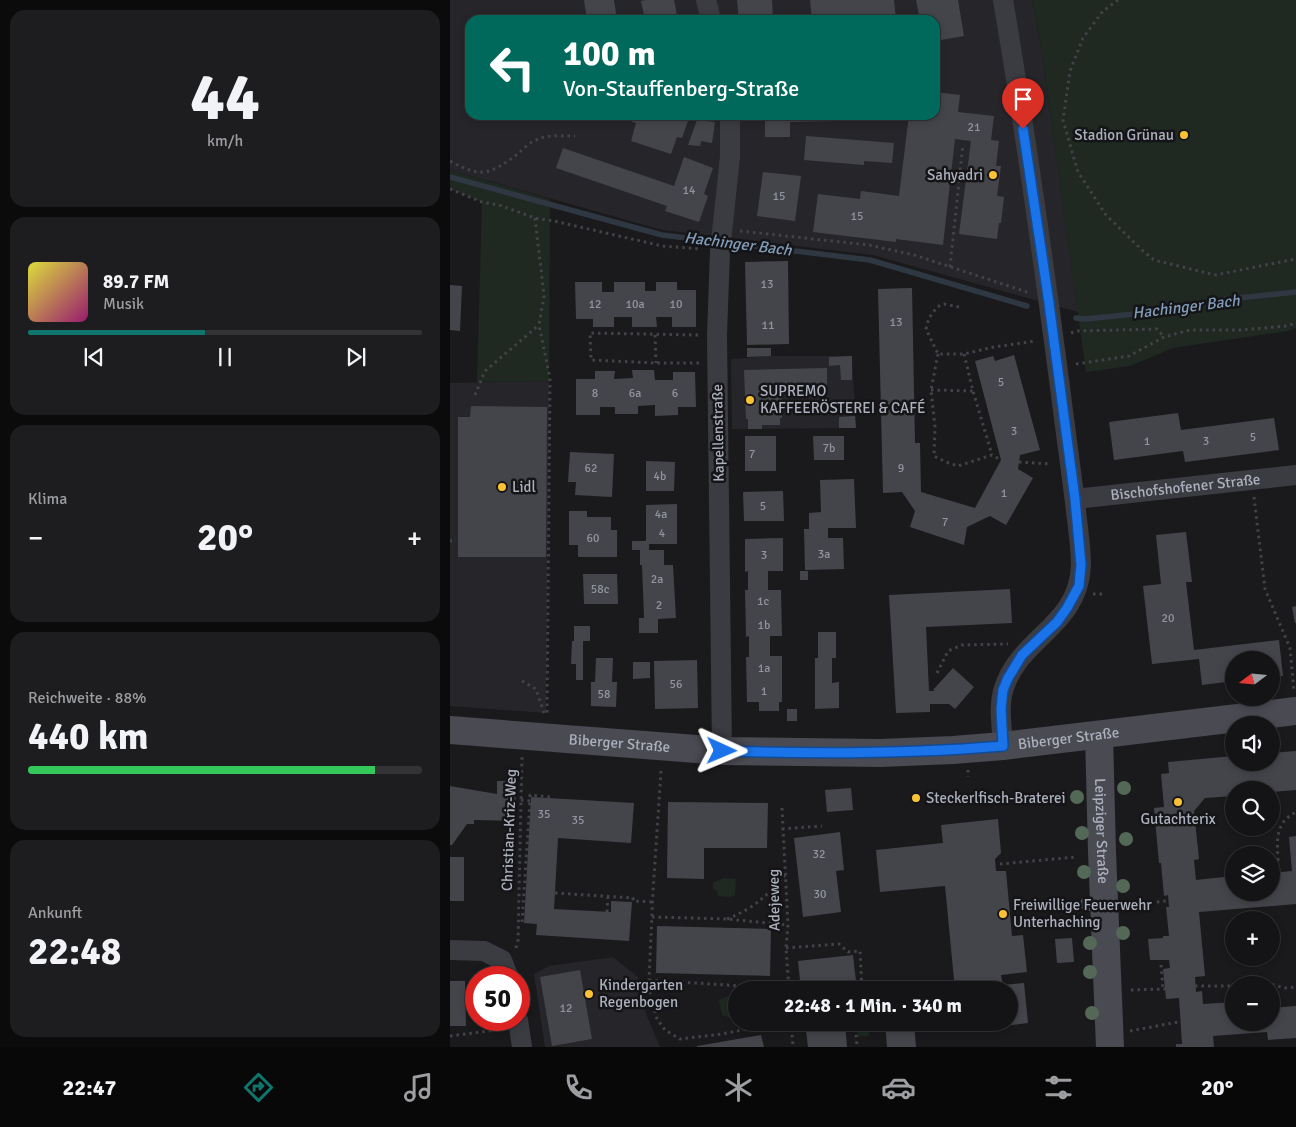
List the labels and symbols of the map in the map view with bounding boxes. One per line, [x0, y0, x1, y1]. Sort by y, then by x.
pin [1002, 78, 1044, 129]
house number: 21 [968, 120, 980, 135]
place label: Stadion Grünau [1074, 126, 1174, 144]
marker: Stadion Grünau [1178, 129, 1190, 141]
place label: Sahyadri [927, 166, 983, 184]
marker: Sahyadri [987, 169, 999, 181]
house number: 14 [683, 183, 696, 198]
house number: 15 [773, 189, 785, 204]
house number: 15 [851, 209, 863, 224]
water label: Hachinger Bach [683, 227, 794, 261]
house number: 13 [761, 277, 773, 292]
water label: Hachinger Bach [1131, 290, 1242, 324]
house number: 12 [589, 297, 601, 312]
house number: 10a [625, 297, 645, 312]
house number: 10 [670, 297, 682, 312]
house number: 13 [890, 315, 902, 330]
house number: 11 [762, 318, 774, 333]
house number: 5 [998, 375, 1004, 390]
place label: SUPREMO KAFFEERÖSTEREI & CAFÉ [760, 382, 926, 417]
street label: Kapellenstraße [708, 384, 728, 482]
house number: 8 [592, 386, 598, 401]
house number: 6a [629, 386, 641, 401]
house number: 6 [672, 386, 678, 401]
marker: SUPREMO KAFFEERÖSTEREI & CAFÉ [744, 394, 756, 406]
house number: 3 [1011, 424, 1017, 439]
house number: 5 [1250, 430, 1256, 445]
house number: 1 [1144, 434, 1150, 449]
house number: 3 [1203, 434, 1209, 449]
house number: 7b [823, 441, 835, 456]
house number: 7 [749, 447, 755, 462]
house number: 62 [585, 461, 597, 476]
house number: 9 [898, 461, 904, 476]
house number: 4b [654, 469, 666, 484]
street label: Bischofshofener Straße [1109, 470, 1261, 504]
place label: Lidl [512, 478, 536, 496]
marker: Lidl [496, 481, 508, 493]
house number: 1 [1001, 486, 1007, 501]
house number: 5 [760, 499, 766, 514]
house number: 4a [655, 507, 667, 522]
house number: 7 [942, 515, 948, 530]
house number: 4 [659, 526, 666, 541]
house number: 60 [587, 531, 599, 546]
house number: 3a [818, 547, 830, 562]
house number: 3 [761, 548, 767, 563]
house number: 2a [651, 572, 663, 587]
house number: 58c [591, 582, 610, 597]
house number: 1c [757, 594, 769, 609]
house number: 2 [656, 598, 662, 613]
house number: 20 [1162, 611, 1174, 626]
house number: 1b [758, 618, 770, 633]
north arrow [1225, 651, 1280, 706]
house number: 1a [758, 661, 770, 676]
house number: 56 [670, 677, 682, 692]
house number: 1 [761, 684, 767, 699]
house number: 58 [598, 687, 610, 702]
street label: Biberger Straße [1017, 723, 1120, 753]
position arrow [695, 724, 747, 776]
street label: Biberger Straße [568, 730, 671, 756]
street label: Christian-Kriz-Weg [498, 769, 520, 891]
street label: Leipziger Straße [1091, 778, 1112, 884]
place label: Steckerlfisch-Braterei [926, 789, 1066, 807]
marker: Steckerlfisch-Braterei [910, 792, 922, 804]
marker: Gutachterix [1172, 796, 1184, 808]
house number: 35 [538, 807, 550, 822]
place label: Gutachterix [1140, 810, 1216, 828]
house number: 35 [572, 813, 584, 828]
house number: 32 [813, 847, 825, 862]
street label: Adejeweg [764, 869, 784, 931]
house number: 30 [814, 887, 826, 902]
place label: Freiwillige Feuerwehr Unterhaching [1013, 896, 1152, 931]
marker: Freiwillige Feuerwehr Unterhaching [997, 908, 1009, 920]
speed limit sign: 50 [465, 966, 530, 1031]
place label: Kindergarten Regenbogen [599, 976, 683, 1011]
marker: Kindergarten Regenbogen [583, 988, 595, 1000]
house number: 12 [560, 1001, 572, 1016]

